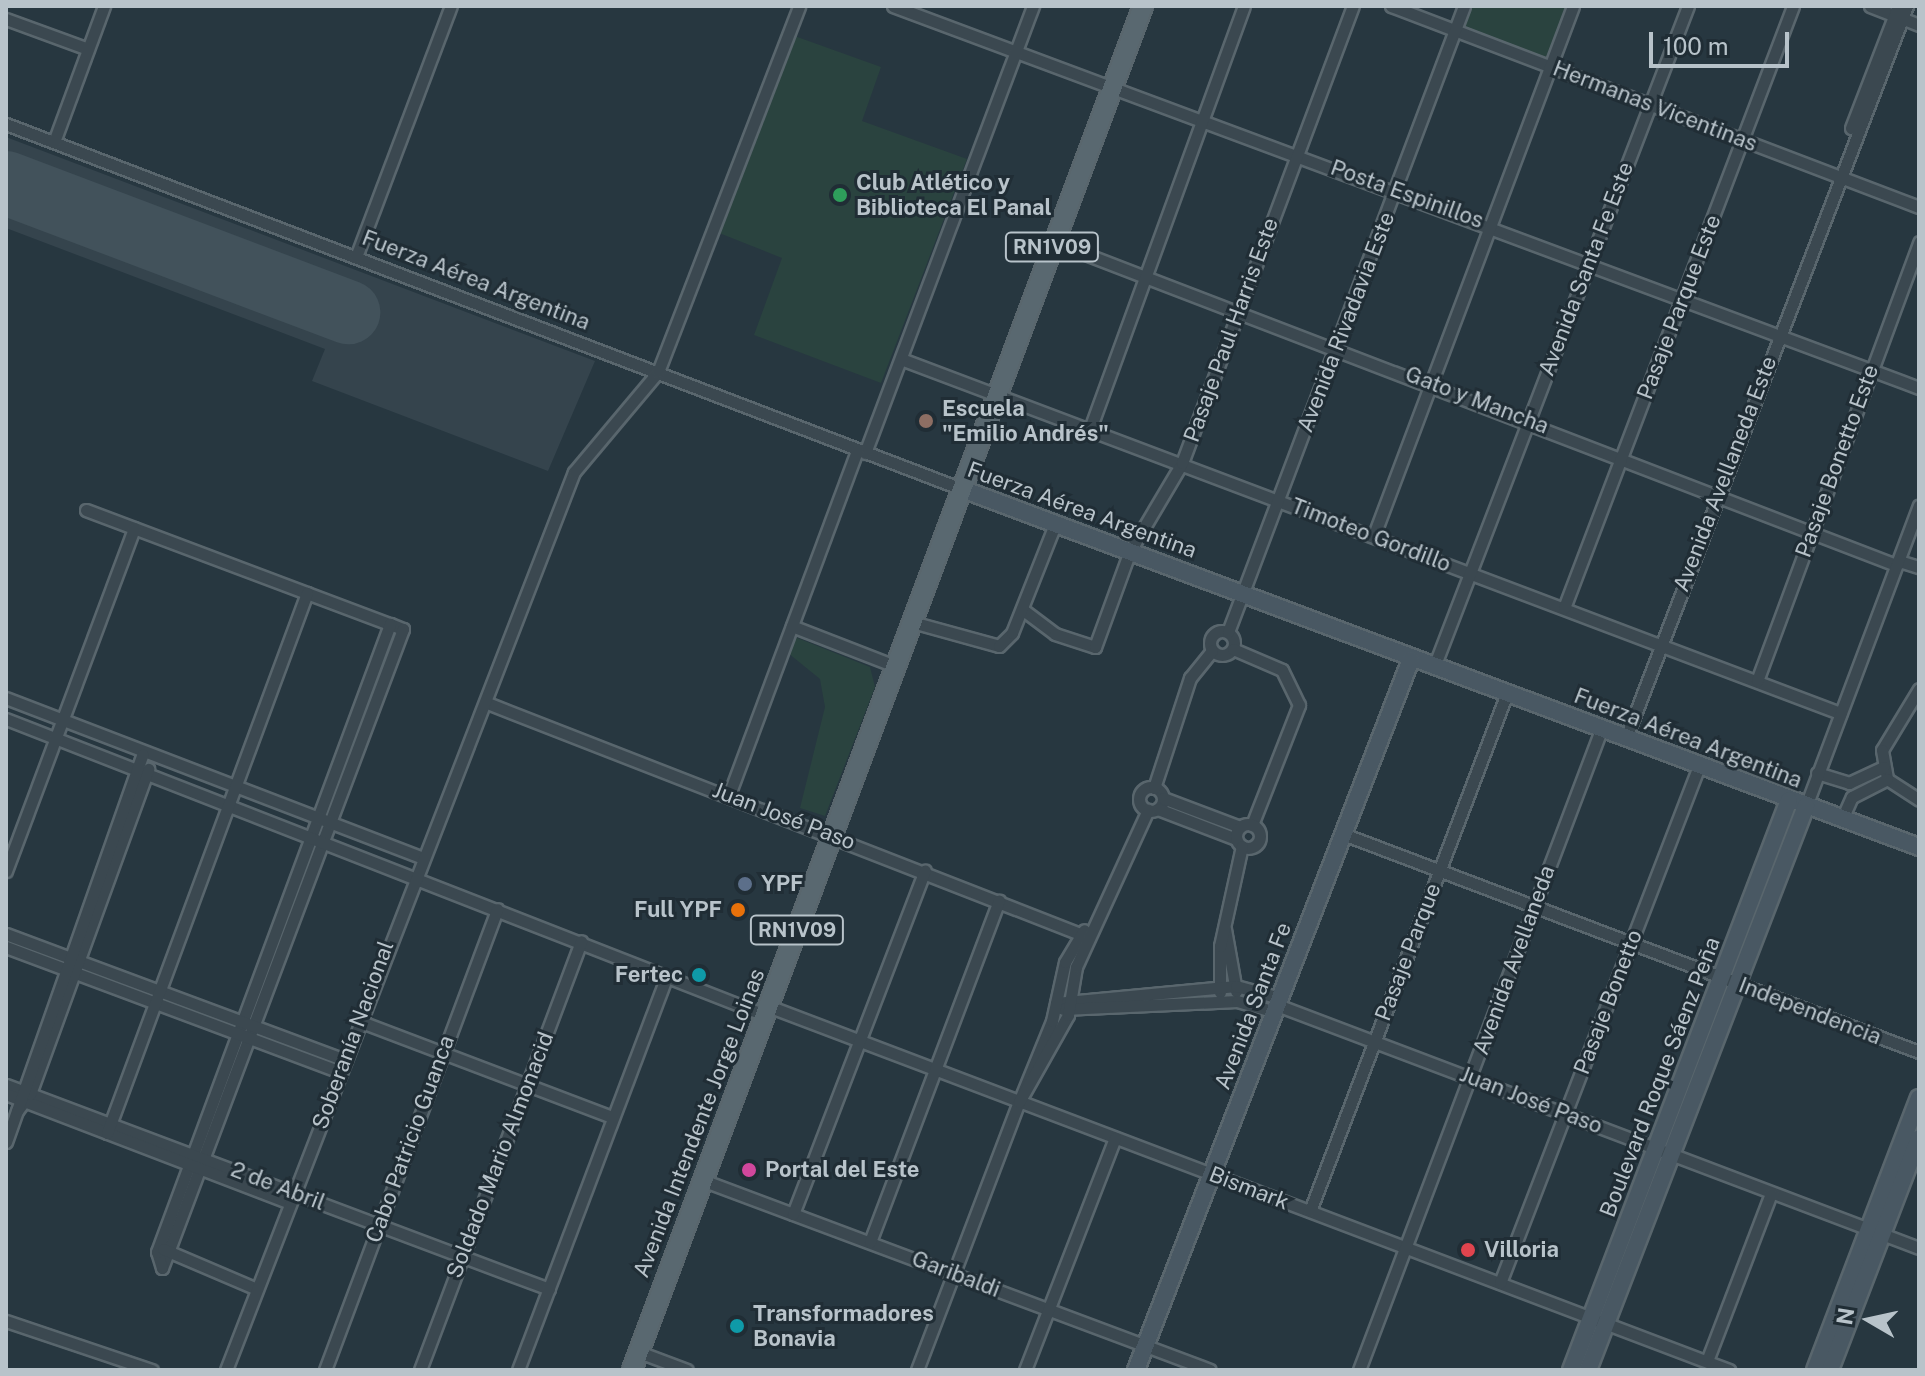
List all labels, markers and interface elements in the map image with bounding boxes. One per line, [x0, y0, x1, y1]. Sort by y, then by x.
scale bar [1653, 16, 1793, 66]
text: 100 m [1663, 32, 1729, 60]
street label: Hermanas Vicentinas [1549, 55, 1761, 157]
street label: Posta Espinillos [1327, 154, 1487, 234]
street label: Avenida Santa Fe Este [1533, 158, 1639, 380]
place label: Club Atlético y Biblioteca El Panal [856, 169, 1052, 220]
marker: Club Atlético y Biblioteca El Panal [831, 186, 849, 204]
street label: Avenida Rivadavia Este [1292, 208, 1400, 436]
street label: Pasaje Parque Este [1632, 211, 1726, 403]
street label: Pasaje Paul Harris Este [1178, 214, 1284, 446]
street label: Fuerza Aérea Argentina [358, 224, 594, 336]
road number: RN1V09 [1004, 231, 1100, 263]
street label: Avenida Avellaneda Este [1668, 353, 1782, 595]
street label: Gato y Mancha [1401, 360, 1553, 440]
street label: Pasaje Bonetto Este [1790, 361, 1884, 561]
place label: Escuela "Emilio Andrés" [942, 395, 1109, 446]
marker: Escuela "Emilio Andrés" [917, 412, 935, 430]
street label: Fuerza Aérea Argentina [964, 456, 1200, 564]
street label: Timoteo Gordillo [1287, 492, 1455, 578]
street label: Fuerza Aérea Argentina [1570, 682, 1806, 794]
street label: Juan José Paso [709, 777, 859, 855]
street label: Avenida Avellaneda [1467, 862, 1561, 1058]
place label: YPF [761, 871, 804, 897]
marker: YPF [736, 875, 754, 893]
street label: Pasaje Parque [1370, 879, 1446, 1025]
place label: Full YPF [634, 897, 722, 923]
marker: Full YPF [729, 901, 747, 919]
road number: RN1V09 [749, 914, 845, 946]
street label: Avenida Santa Fe [1209, 919, 1297, 1093]
street label: Pasaje Bonetto [1568, 926, 1648, 1078]
street label: Boulevard Roque Sáenz Peña [1594, 933, 1726, 1221]
street label: Soberanía Nacional [307, 937, 399, 1133]
place label: Fertec [615, 962, 683, 988]
street label: Avenida Intendente Jorge Loinas [628, 965, 770, 1281]
marker: Fertec [690, 966, 708, 984]
street label: Independencia [1735, 972, 1885, 1050]
street label: Soldado Mario Almonacid [441, 1028, 559, 1282]
street label: Cabo Patricio Guanca [360, 1032, 460, 1246]
street label: Juan José Paso [1456, 1061, 1606, 1139]
street label: 2 de Abril [227, 1156, 329, 1216]
place label: Portal del Este [765, 1157, 920, 1183]
marker: Portal del Este [740, 1161, 758, 1179]
street label: Bismark [1205, 1161, 1293, 1215]
place label: Villoria [1484, 1237, 1559, 1263]
marker: Villoria [1459, 1241, 1477, 1259]
street label: Garibaldi [908, 1245, 1004, 1303]
north arrow [1829, 1280, 1909, 1360]
place label: Transformadores Bonavia [753, 1300, 934, 1352]
text: N [1831, 1306, 1859, 1327]
marker: Transformadores Bonavia [728, 1317, 746, 1335]

